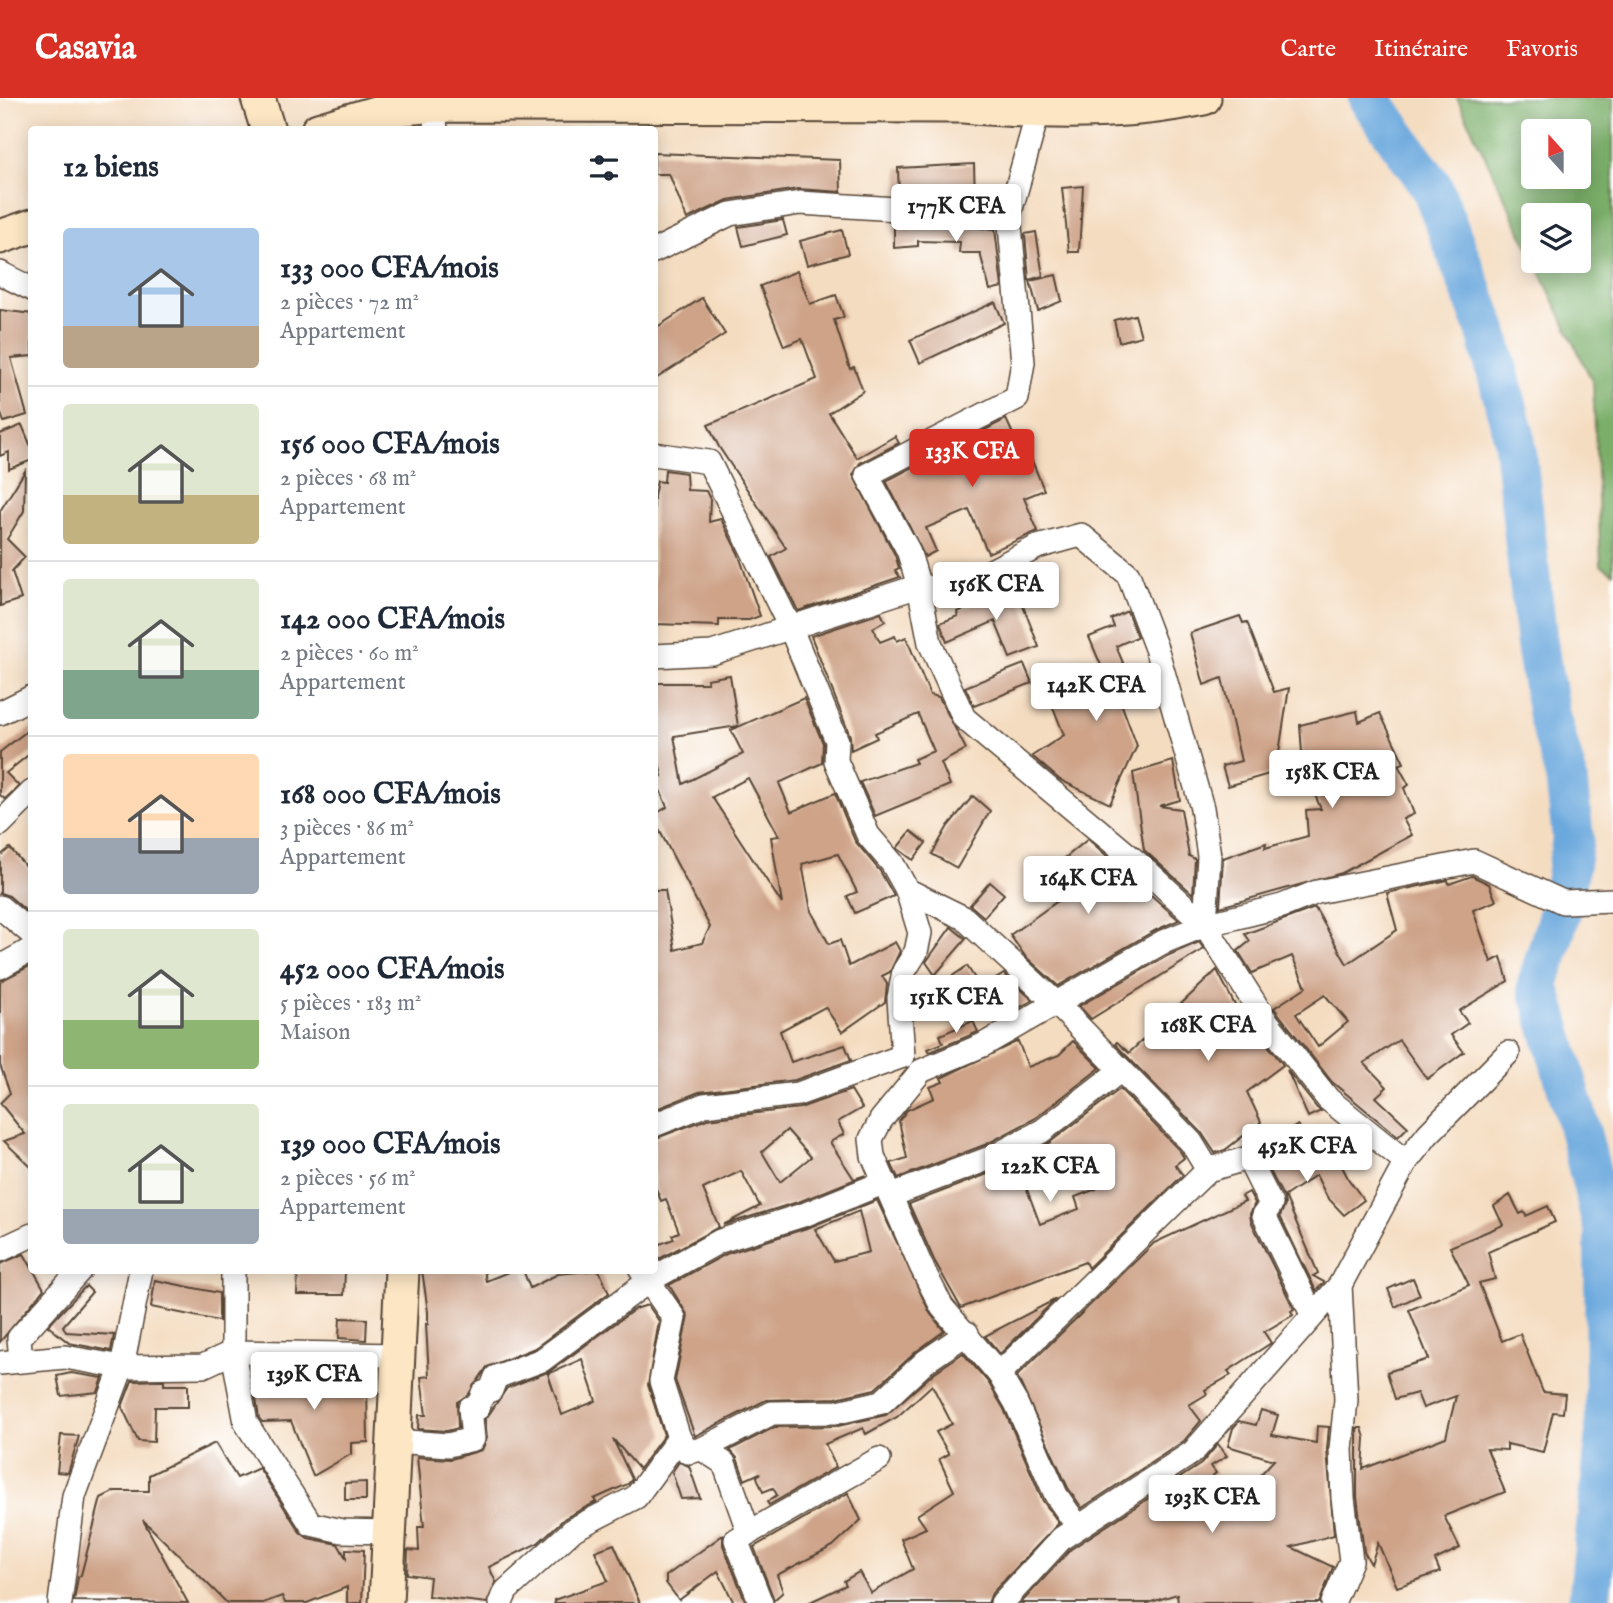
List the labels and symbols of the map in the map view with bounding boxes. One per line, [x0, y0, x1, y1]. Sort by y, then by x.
north arrow [1521, 119, 1591, 189]
pin: 177K CFA [884, 184, 1028, 244]
pin: 133K CFA [900, 430, 1044, 489]
pin: 156K CFA [924, 562, 1068, 622]
pin: 142K CFA [1024, 664, 1168, 723]
pin: 158K CFA [1260, 750, 1404, 810]
pin: 164K CFA [1016, 856, 1160, 916]
pin: 151K CFA [884, 976, 1028, 1035]
pin: 168K CFA [1136, 1004, 1280, 1063]
pin: 452K CFA [1235, 1124, 1379, 1184]
pin: 122K CFA [978, 1144, 1122, 1204]
pin: 139K CFA [242, 1352, 386, 1412]
pin: 193K CFA [1140, 1476, 1284, 1535]

